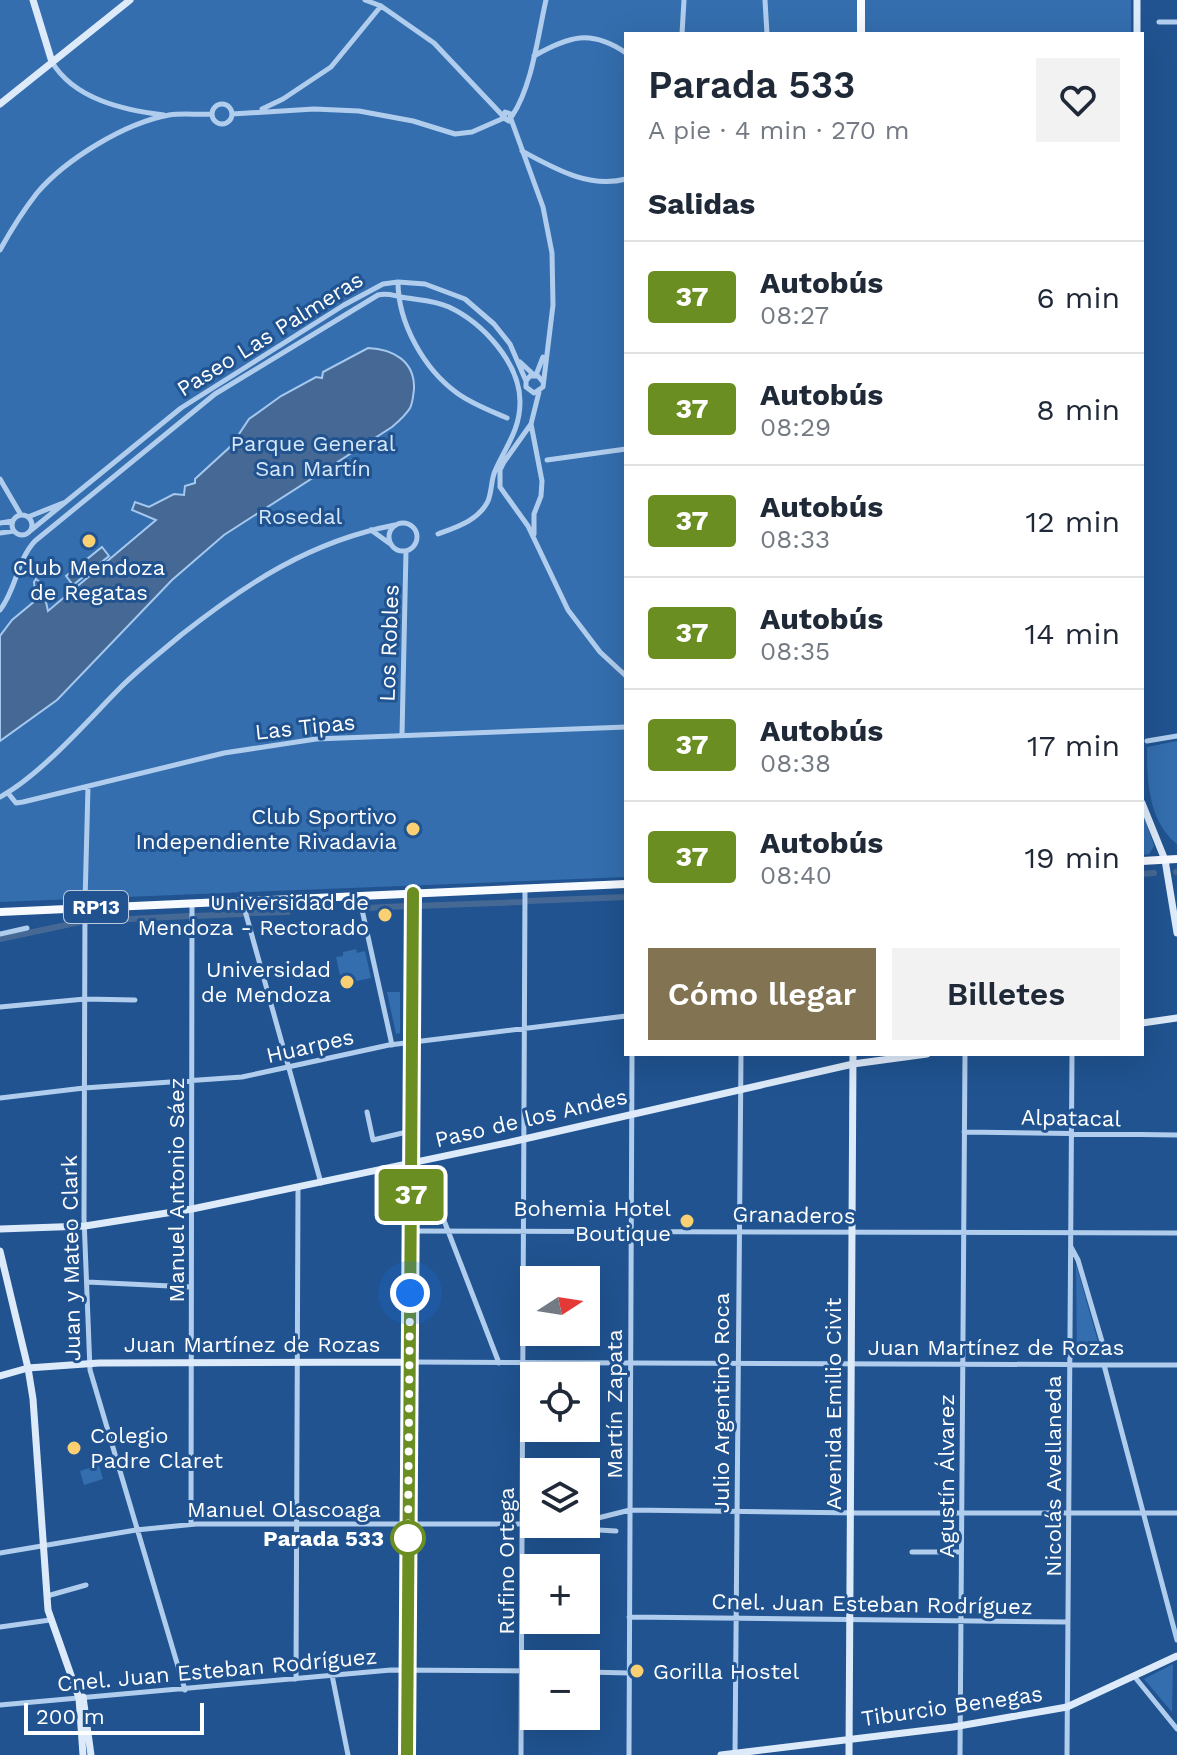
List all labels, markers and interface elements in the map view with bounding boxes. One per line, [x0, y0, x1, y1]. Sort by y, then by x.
button: heart [1036, 58, 1120, 142]
text: Parada 533 [648, 63, 855, 107]
text: A pie · 4 min · 270 m [648, 115, 909, 145]
text: Salidas [648, 186, 755, 221]
text: Autobús [760, 265, 883, 300]
street label: Paseo Las Palmeras [172, 267, 368, 401]
text: 37 [676, 280, 708, 313]
text: 6 min [1036, 280, 1120, 315]
text: 08:27 [760, 300, 829, 330]
text: Autobús [760, 377, 883, 412]
text: 37 [676, 392, 708, 425]
text: 8 min [1036, 392, 1120, 427]
text: 08:29 [760, 412, 831, 442]
park label: Parque General San Martín [231, 431, 396, 481]
text: Autobús [760, 489, 883, 524]
park label: Rosedal [258, 504, 343, 529]
text: 37 [676, 504, 708, 537]
text: 12 min [1025, 504, 1120, 539]
text: 08:33 [760, 524, 830, 554]
marker: Club Mendoza de Regatas [80, 532, 98, 550]
place label: Club Mendoza de Regatas [13, 555, 165, 605]
street label: Los Robles [374, 584, 404, 702]
text: Autobús [760, 601, 883, 636]
text: 37 [676, 616, 708, 649]
text: 14 min [1025, 616, 1120, 651]
text: 08:35 [760, 636, 830, 666]
street label: Las Tipas [254, 709, 356, 745]
text: Autobús [760, 713, 883, 748]
text: 37 [676, 728, 708, 761]
text: 17 min [1027, 728, 1120, 763]
text: 08:38 [760, 748, 831, 778]
place label: Club Sportivo Independiente Rivadavia [136, 804, 397, 854]
marker: Club Sportivo Independiente Rivadavia [404, 820, 422, 838]
text: Autobús [760, 825, 883, 860]
text: 37 [676, 840, 708, 873]
text: 19 min [1024, 840, 1120, 875]
text: 08:40 [760, 860, 832, 890]
place label: Universidad de Mendoza - Rectorado [138, 890, 369, 940]
road number: RP13 [64, 891, 128, 923]
marker: Universidad de Mendoza - Rectorado [376, 906, 394, 924]
button: Cómo llegar [648, 948, 876, 1040]
button: Billetes [892, 948, 1120, 1040]
place label: Universidad de Mendoza [201, 957, 331, 1007]
marker: Universidad de Mendoza [338, 973, 356, 991]
street label: Huarpes [264, 1024, 356, 1068]
street label: Manuel Antonio Sáez [164, 1078, 189, 1302]
street label: Paso de los Andes [432, 1084, 630, 1152]
street label: Alpatacal [1021, 1105, 1122, 1131]
street label: Juan y Mateo Clark [57, 1155, 85, 1361]
line badge: 37 [375, 1169, 447, 1221]
text: 37 [395, 1178, 427, 1211]
place label: Bohemia Hotel Boutique [513, 1196, 671, 1246]
street label: Granaderos [732, 1201, 856, 1229]
marker: Bohemia Hotel Boutique [678, 1212, 696, 1230]
north arrow [520, 1266, 600, 1346]
map controls [520, 1266, 600, 1730]
your location [390, 1273, 430, 1313]
street label: Julio Argentino Roca [709, 1293, 734, 1513]
street label: Avenida Emilio Civit [821, 1298, 846, 1510]
street label: Martín Zapata [602, 1329, 627, 1479]
street label: Juan Martínez de Rozas [124, 1332, 380, 1357]
street label: Juan Martínez de Rozas [868, 1335, 1124, 1360]
button: locate [520, 1362, 600, 1442]
street label: Nicolás Avellaneda [1041, 1375, 1066, 1577]
street label: Agustín Álvarez [934, 1394, 959, 1558]
place label: Colegio Padre Claret [90, 1423, 223, 1473]
marker: Colegio Padre Claret [65, 1439, 83, 1457]
button: layers [520, 1458, 600, 1538]
street label: Rufino Ortega [494, 1487, 519, 1635]
street label: Manuel Olascoaga [187, 1497, 381, 1522]
marker: Parada 533 [391, 1521, 425, 1555]
place label: Parada 533 [263, 1526, 384, 1551]
button: + [520, 1554, 600, 1634]
street label: Cnel. Juan Esteban Rodríguez [711, 1589, 1033, 1619]
street label: Cnel. Juan Esteban Rodríguez [56, 1644, 378, 1696]
button: − [520, 1650, 600, 1730]
place label: Gorilla Hostel [653, 1659, 800, 1684]
marker: Gorilla Hostel [628, 1662, 646, 1680]
street label: Tiburcio Benegas [860, 1681, 1044, 1731]
scale bar [24, 1699, 204, 1735]
text: 200 m [36, 1704, 105, 1729]

